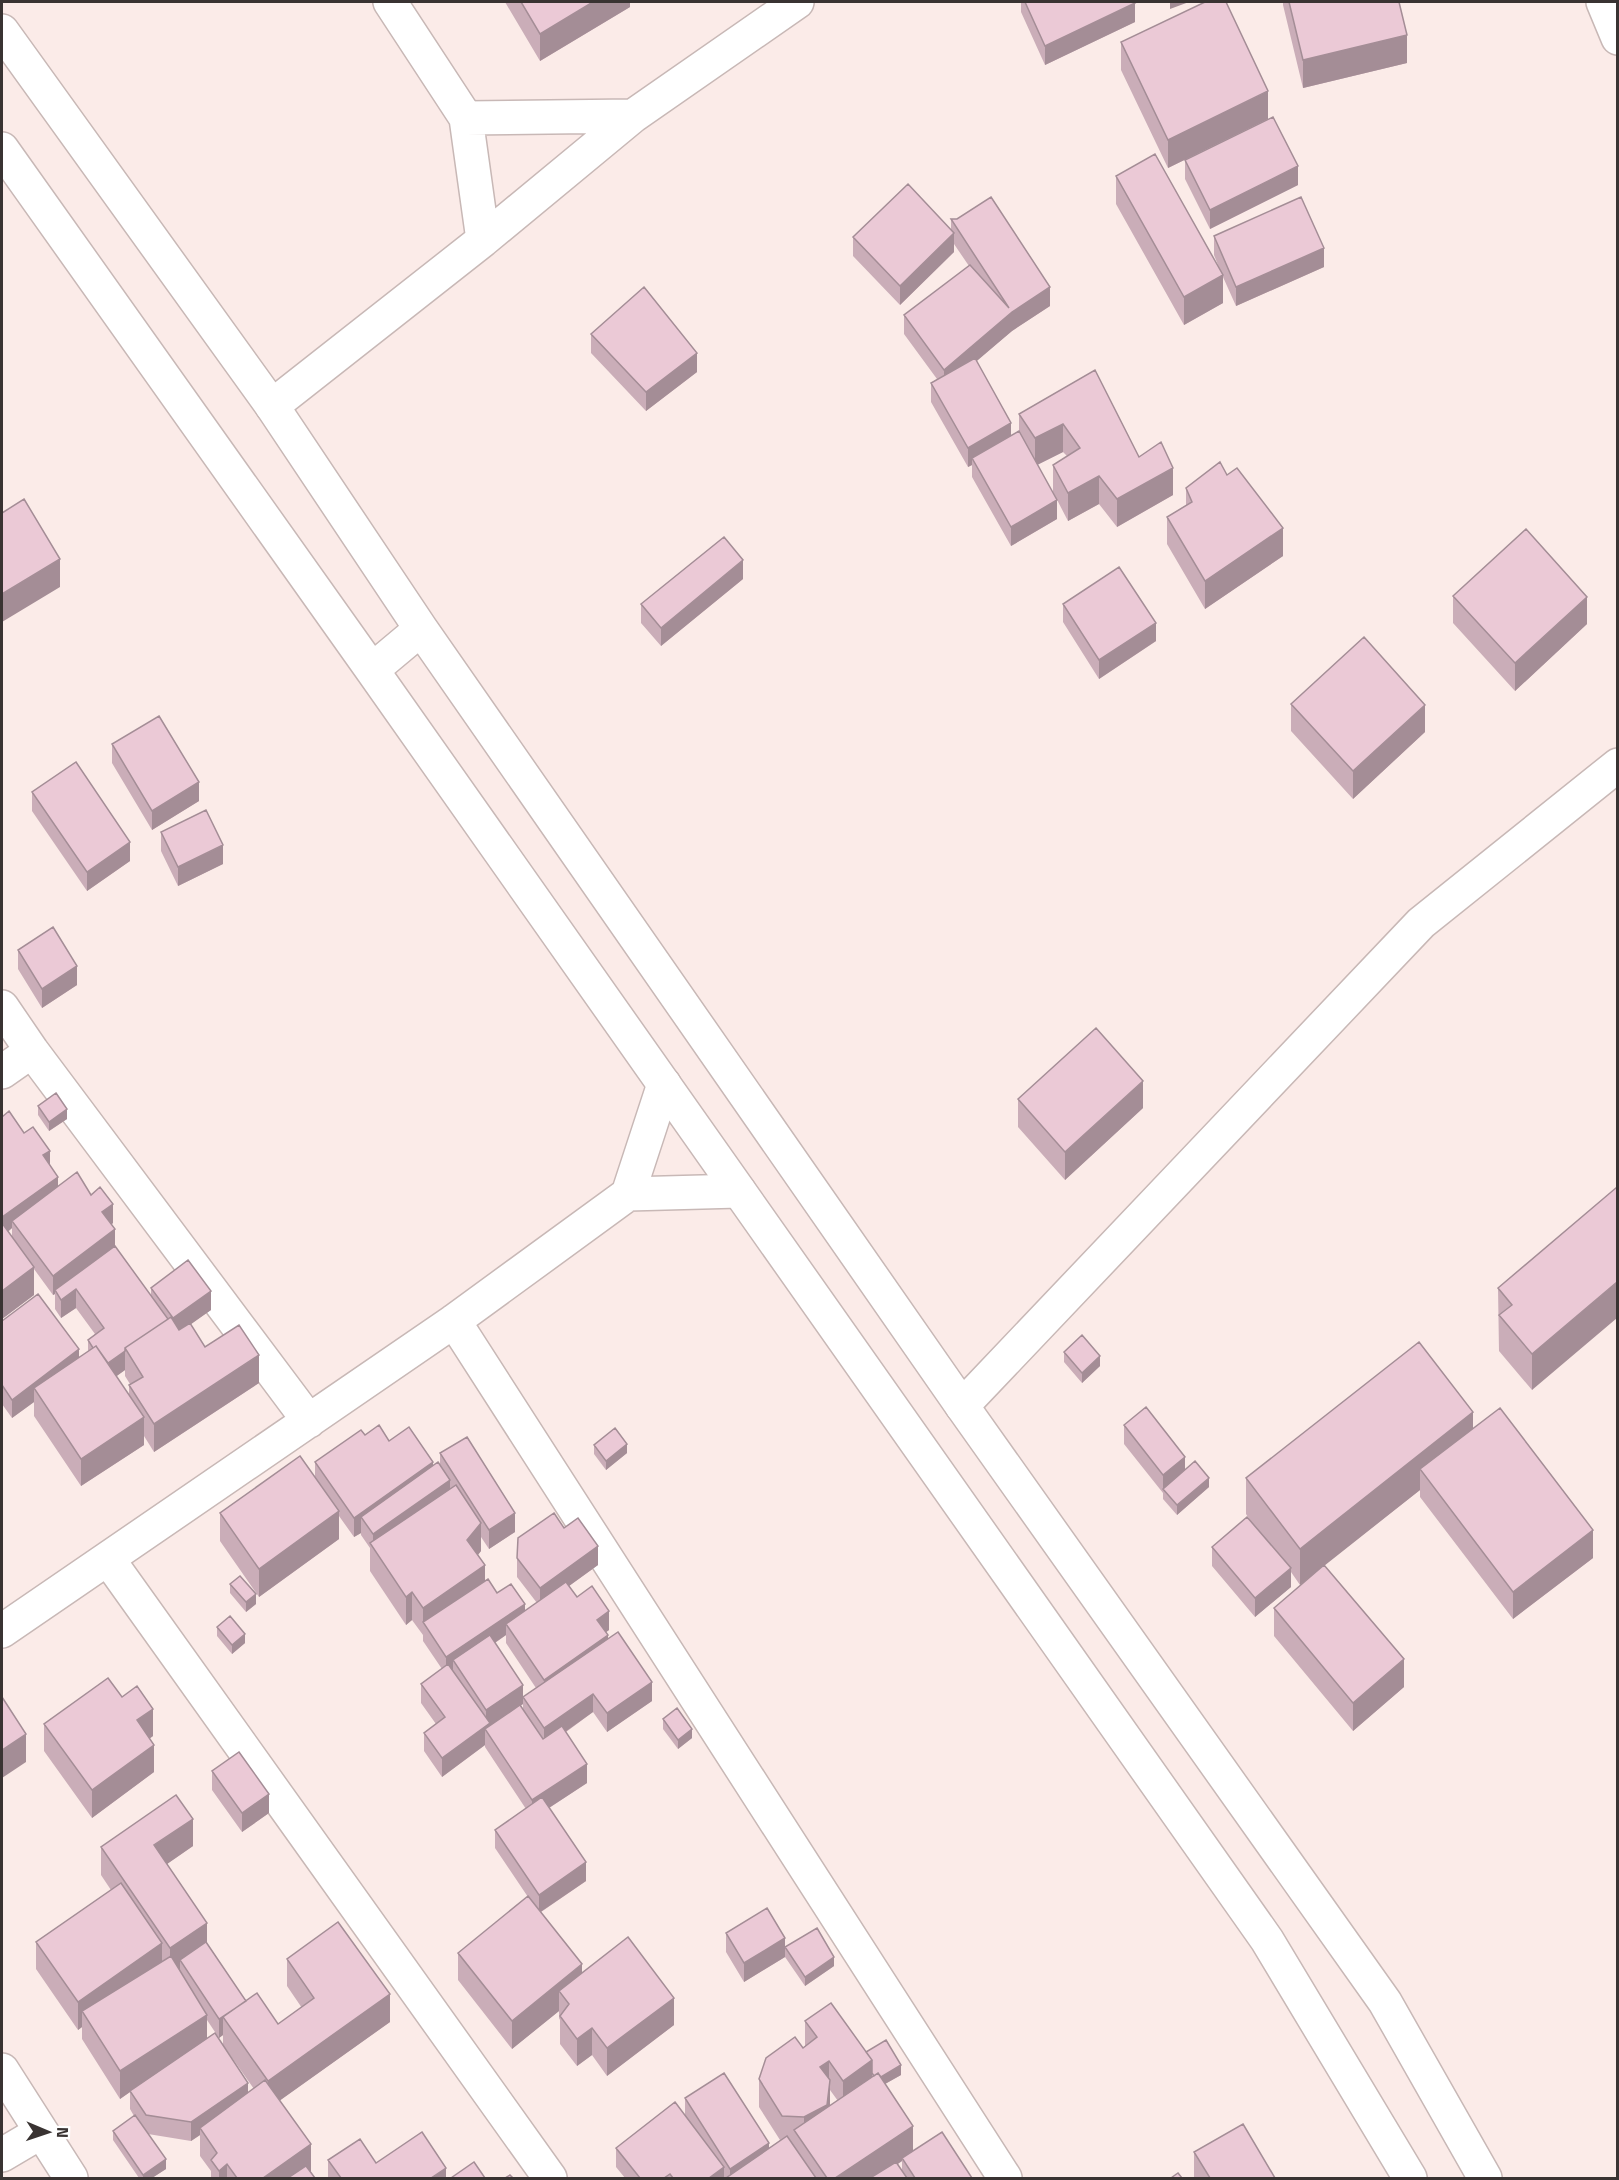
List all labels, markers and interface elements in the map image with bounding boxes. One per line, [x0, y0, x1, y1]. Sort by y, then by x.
north arrow [18, 2102, 78, 2162]
text: N [51, 2127, 75, 2138]

